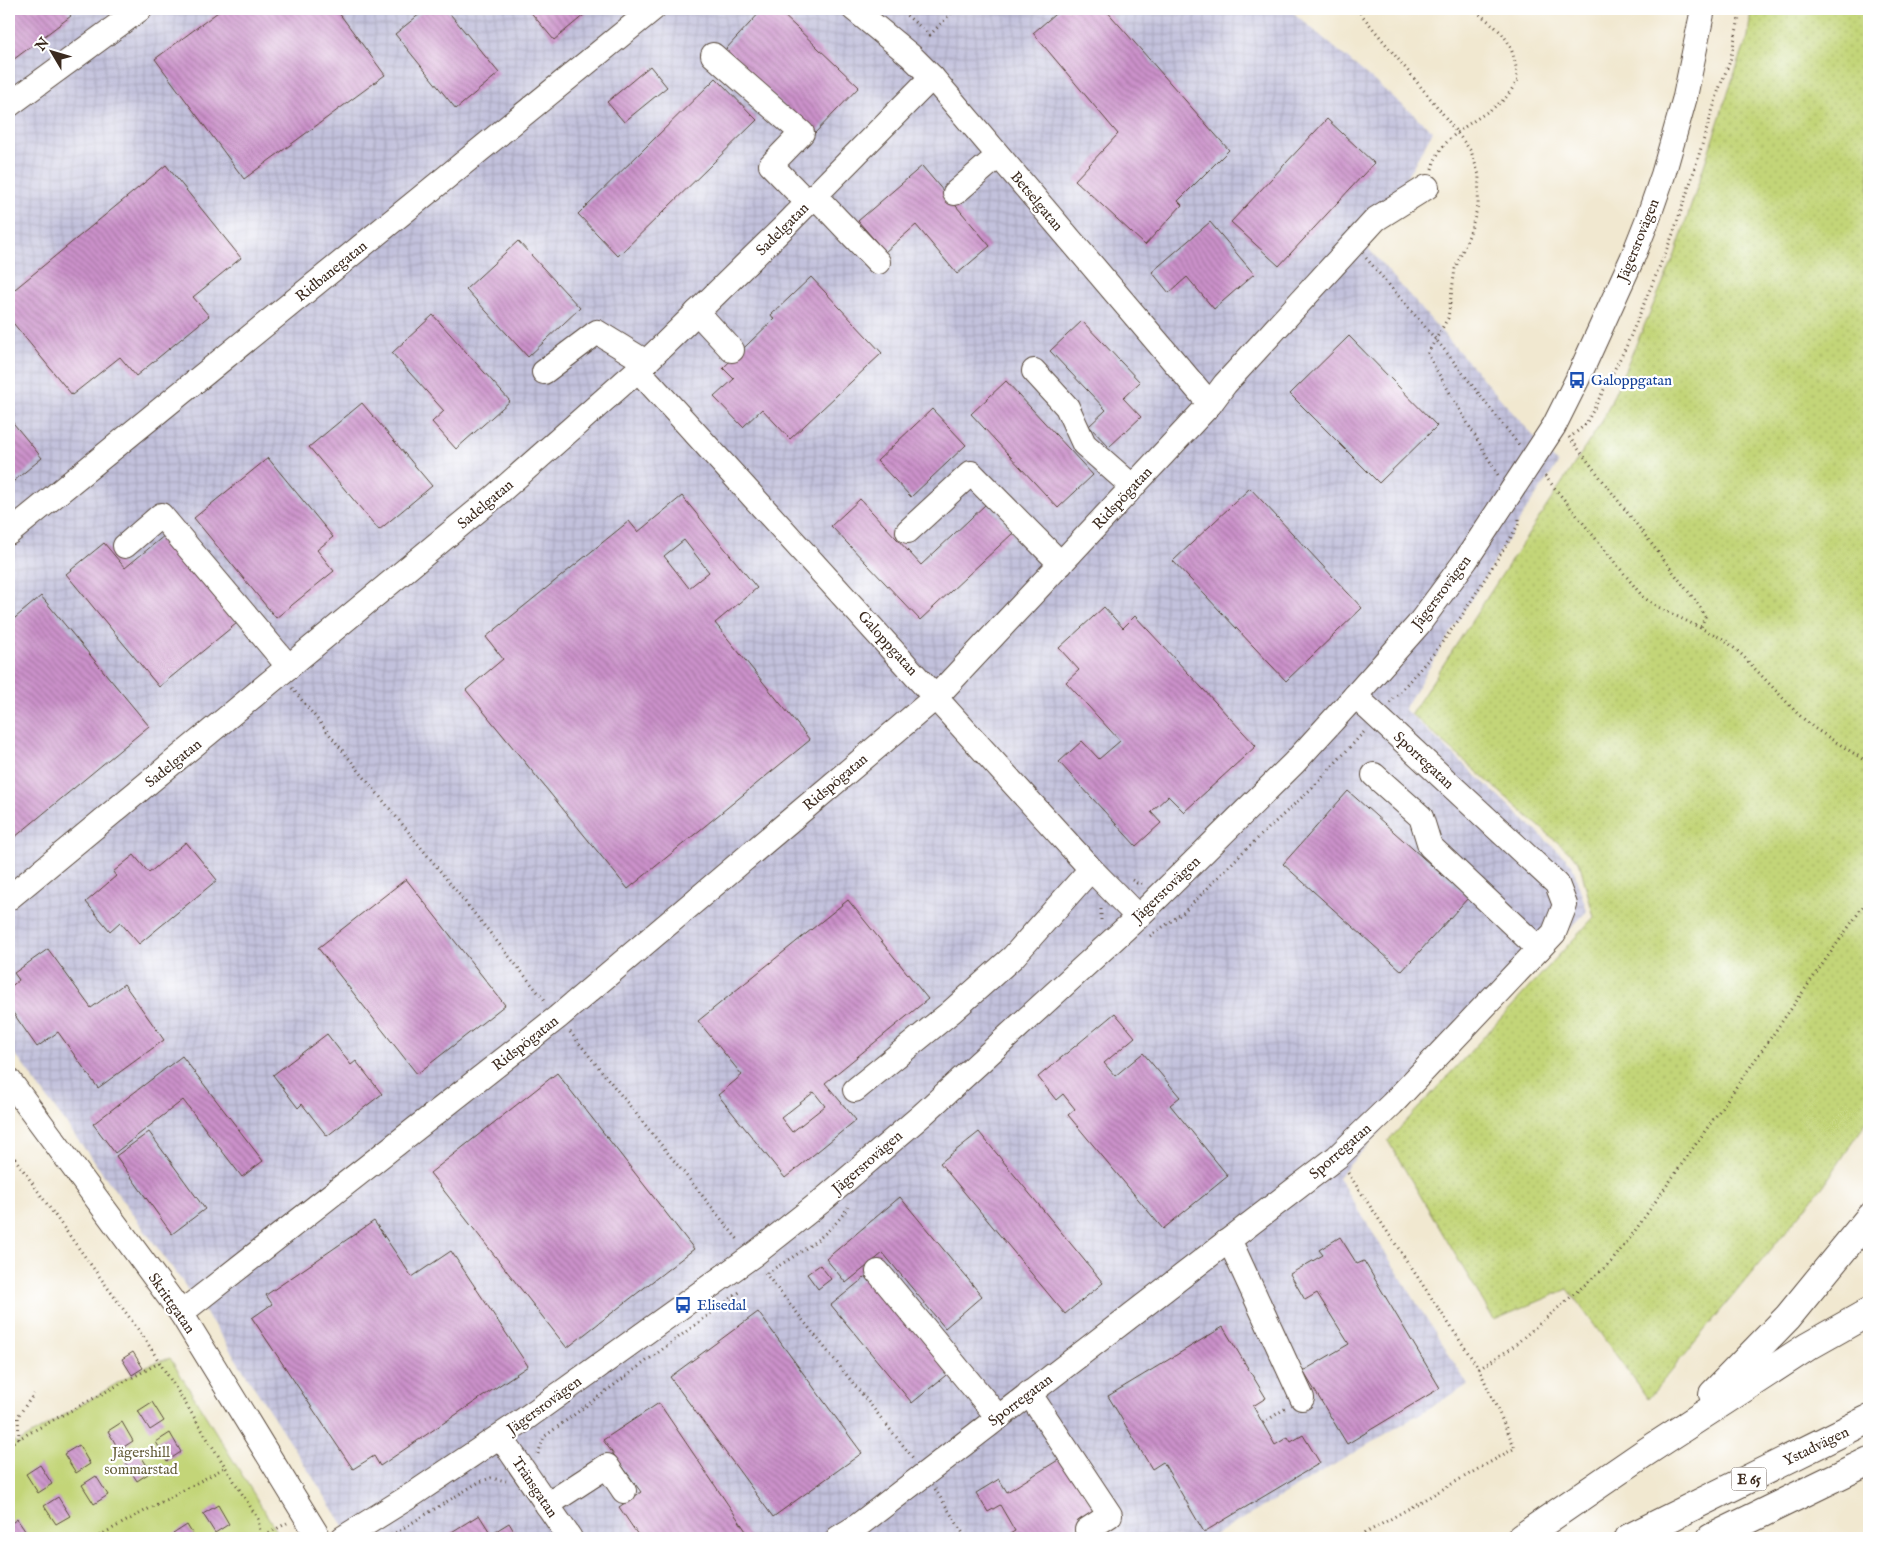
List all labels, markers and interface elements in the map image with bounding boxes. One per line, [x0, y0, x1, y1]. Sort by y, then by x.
north arrow [28, 28, 78, 78]
text: N [31, 34, 53, 56]
street label: Betselgatan [1006, 167, 1067, 235]
street label: Jägersrovägen [1613, 196, 1664, 286]
street label: Sadelgatan [752, 199, 813, 260]
street label: Ridbanegatan [292, 237, 371, 306]
bus stop icon: Galoppgatan [1567, 370, 1587, 390]
place label: Galoppgatan [1591, 371, 1672, 390]
street label: Ridspögatan [1088, 463, 1156, 534]
street label: Sadelgatan [453, 475, 517, 533]
street label: Jägersrovägen [1406, 552, 1475, 635]
street label: Galoppgatan [853, 607, 922, 680]
street label: Sporregatan [1389, 727, 1458, 793]
street label: Sadelgatan [141, 735, 205, 792]
street label: Ridspögatan [799, 750, 872, 815]
street label: Jägersrovägen [1127, 852, 1204, 928]
street label: Ridspögatan [488, 1012, 562, 1075]
street label: Sporregatan [1305, 1119, 1375, 1183]
street label: Jägersrovägen [827, 1126, 907, 1200]
street label: Skrittgatan [144, 1269, 199, 1337]
bus stop icon: Elisedal [673, 1295, 693, 1315]
place label: Elisedal [697, 1296, 747, 1315]
street label: Sporregatan [984, 1370, 1056, 1431]
street label: Jägersrovägen [502, 1372, 585, 1440]
street label: Ystadvägen [1780, 1422, 1852, 1470]
park label: Jägershill sommarstad [104, 1443, 179, 1479]
street label: Tränsgatan [507, 1453, 562, 1521]
road number: E 65 [1732, 1468, 1766, 1490]

